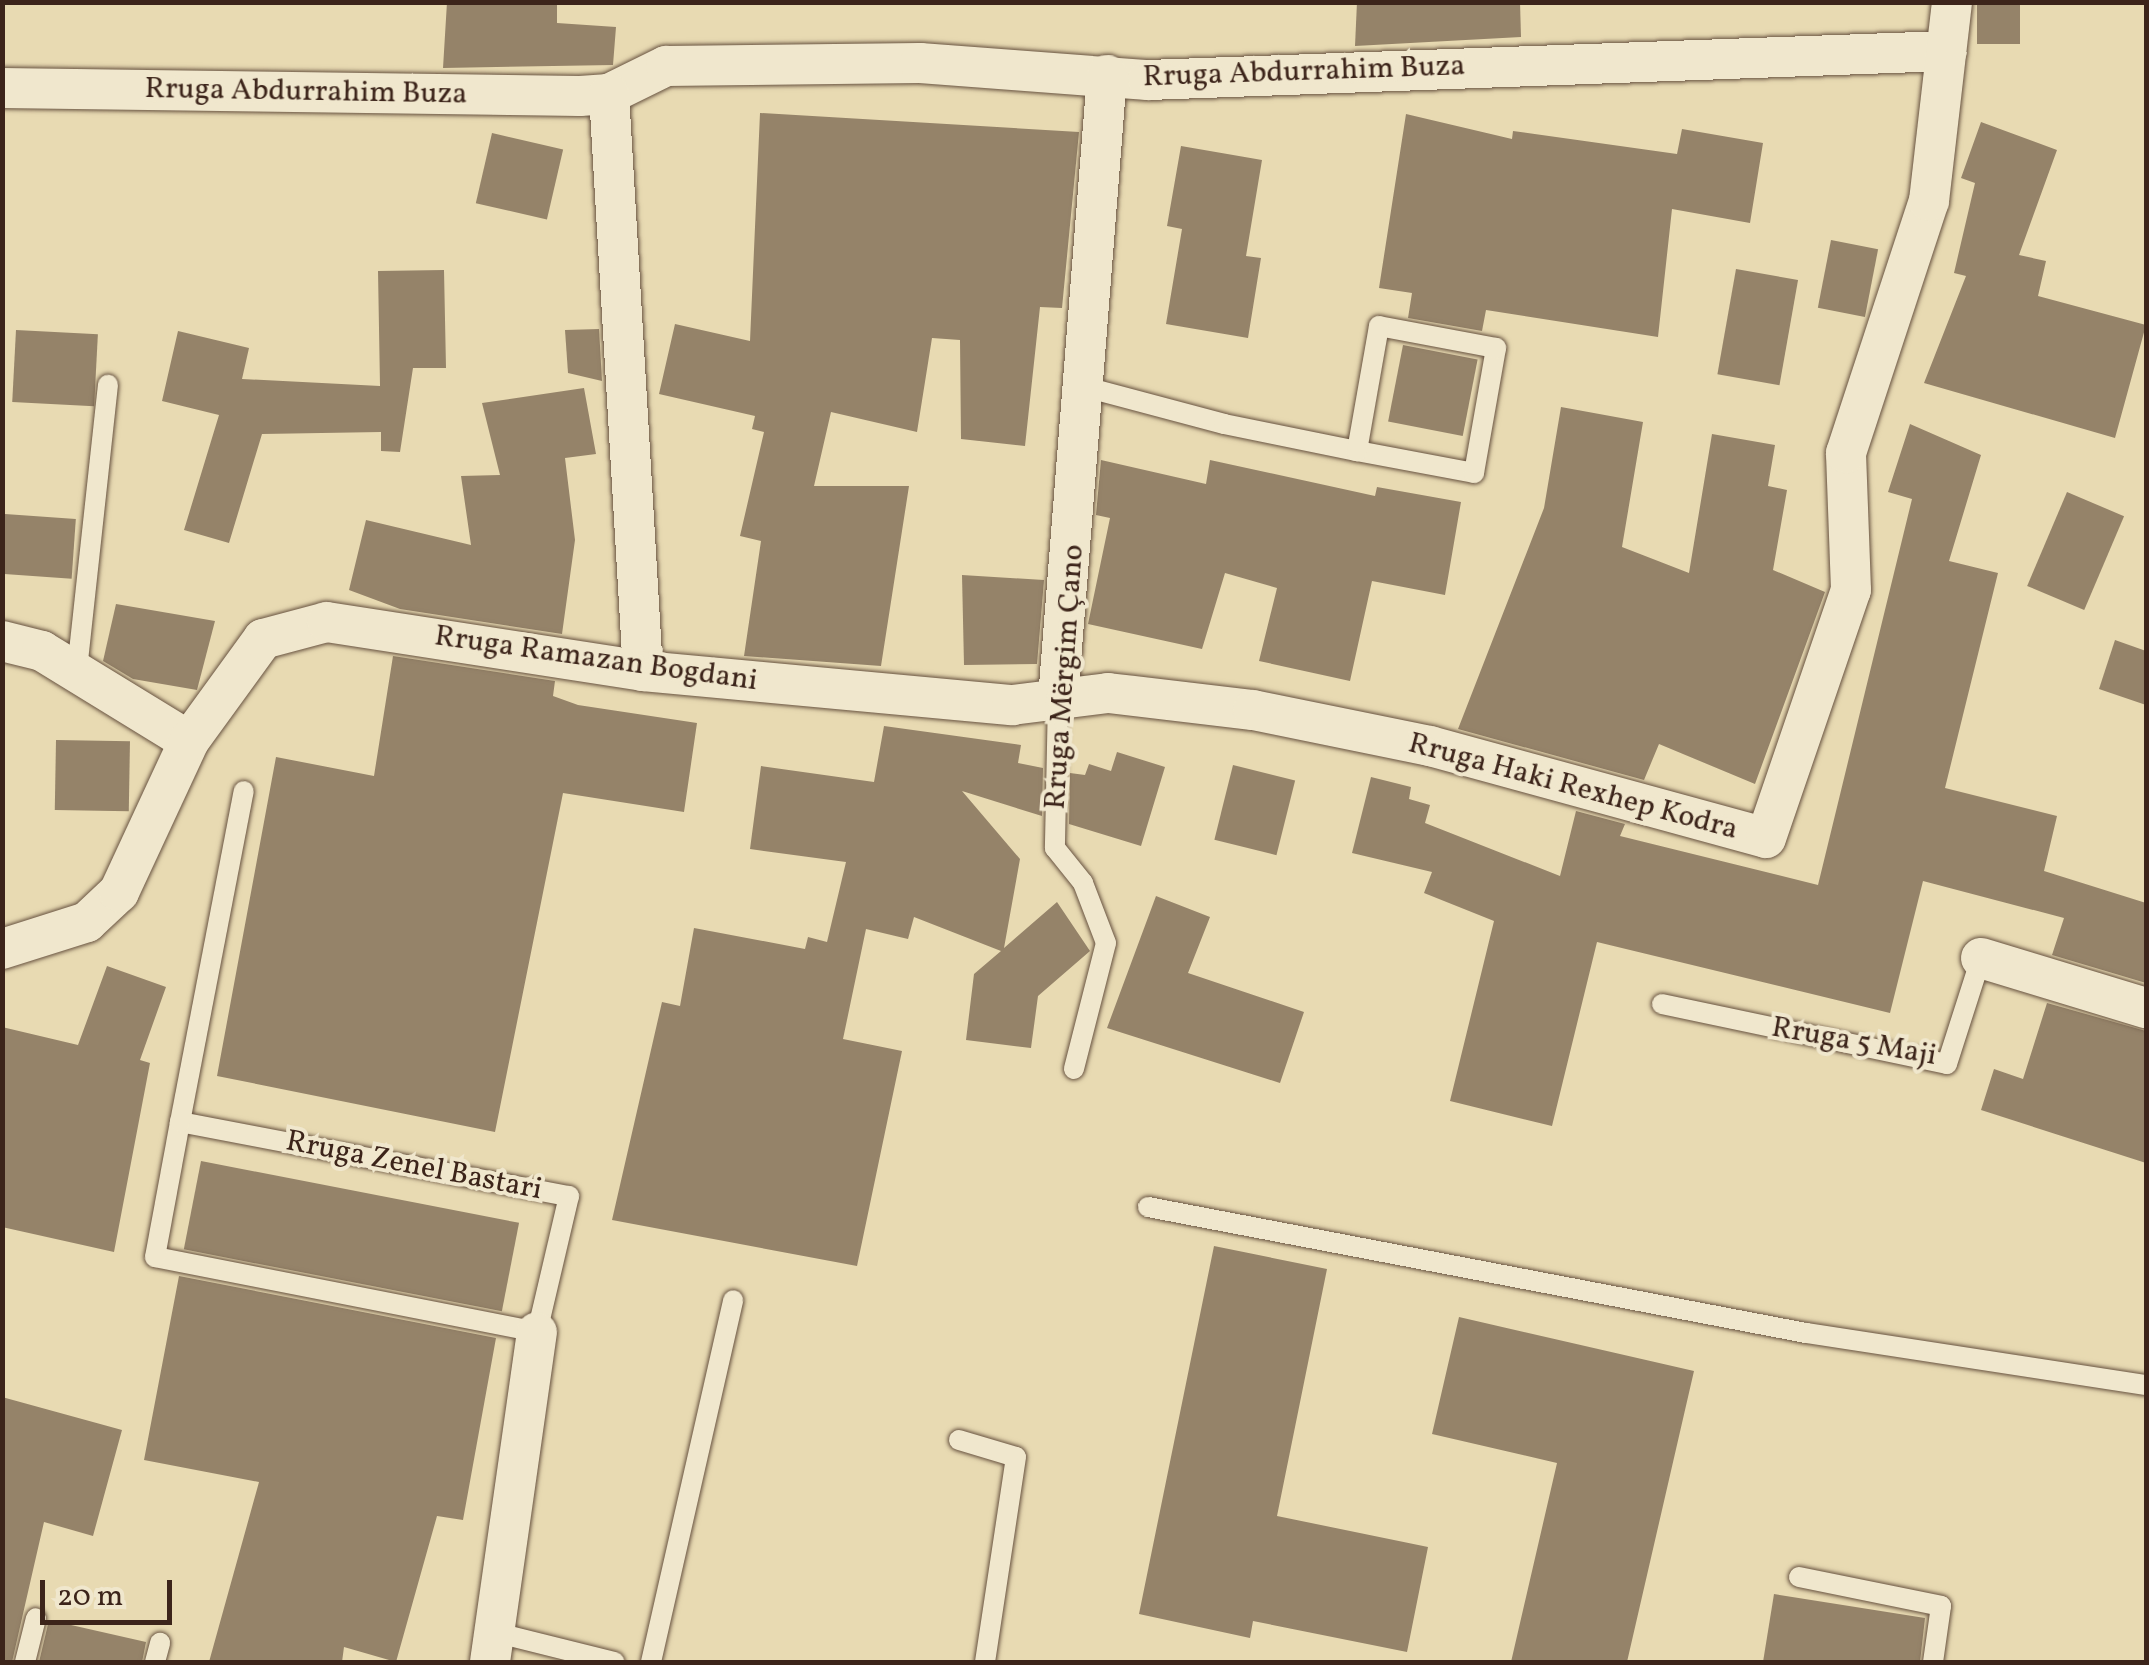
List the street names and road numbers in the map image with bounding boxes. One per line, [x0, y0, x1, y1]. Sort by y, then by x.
street label: Rruga Abdurrahim Buza [1142, 48, 1466, 96]
street label: Rruga Abdurrahim Buza [144, 71, 468, 113]
street label: Rruga Mërgim Çano [1038, 543, 1092, 811]
street label: Rruga Ramazan Bogdani [432, 618, 760, 700]
street label: Rruga Haki Rexhep Kodra [1404, 726, 1742, 848]
street label: Rruga 5 Maji [1769, 1010, 1939, 1074]
street label: Rruga Zenel Bastari [283, 1124, 545, 1208]

